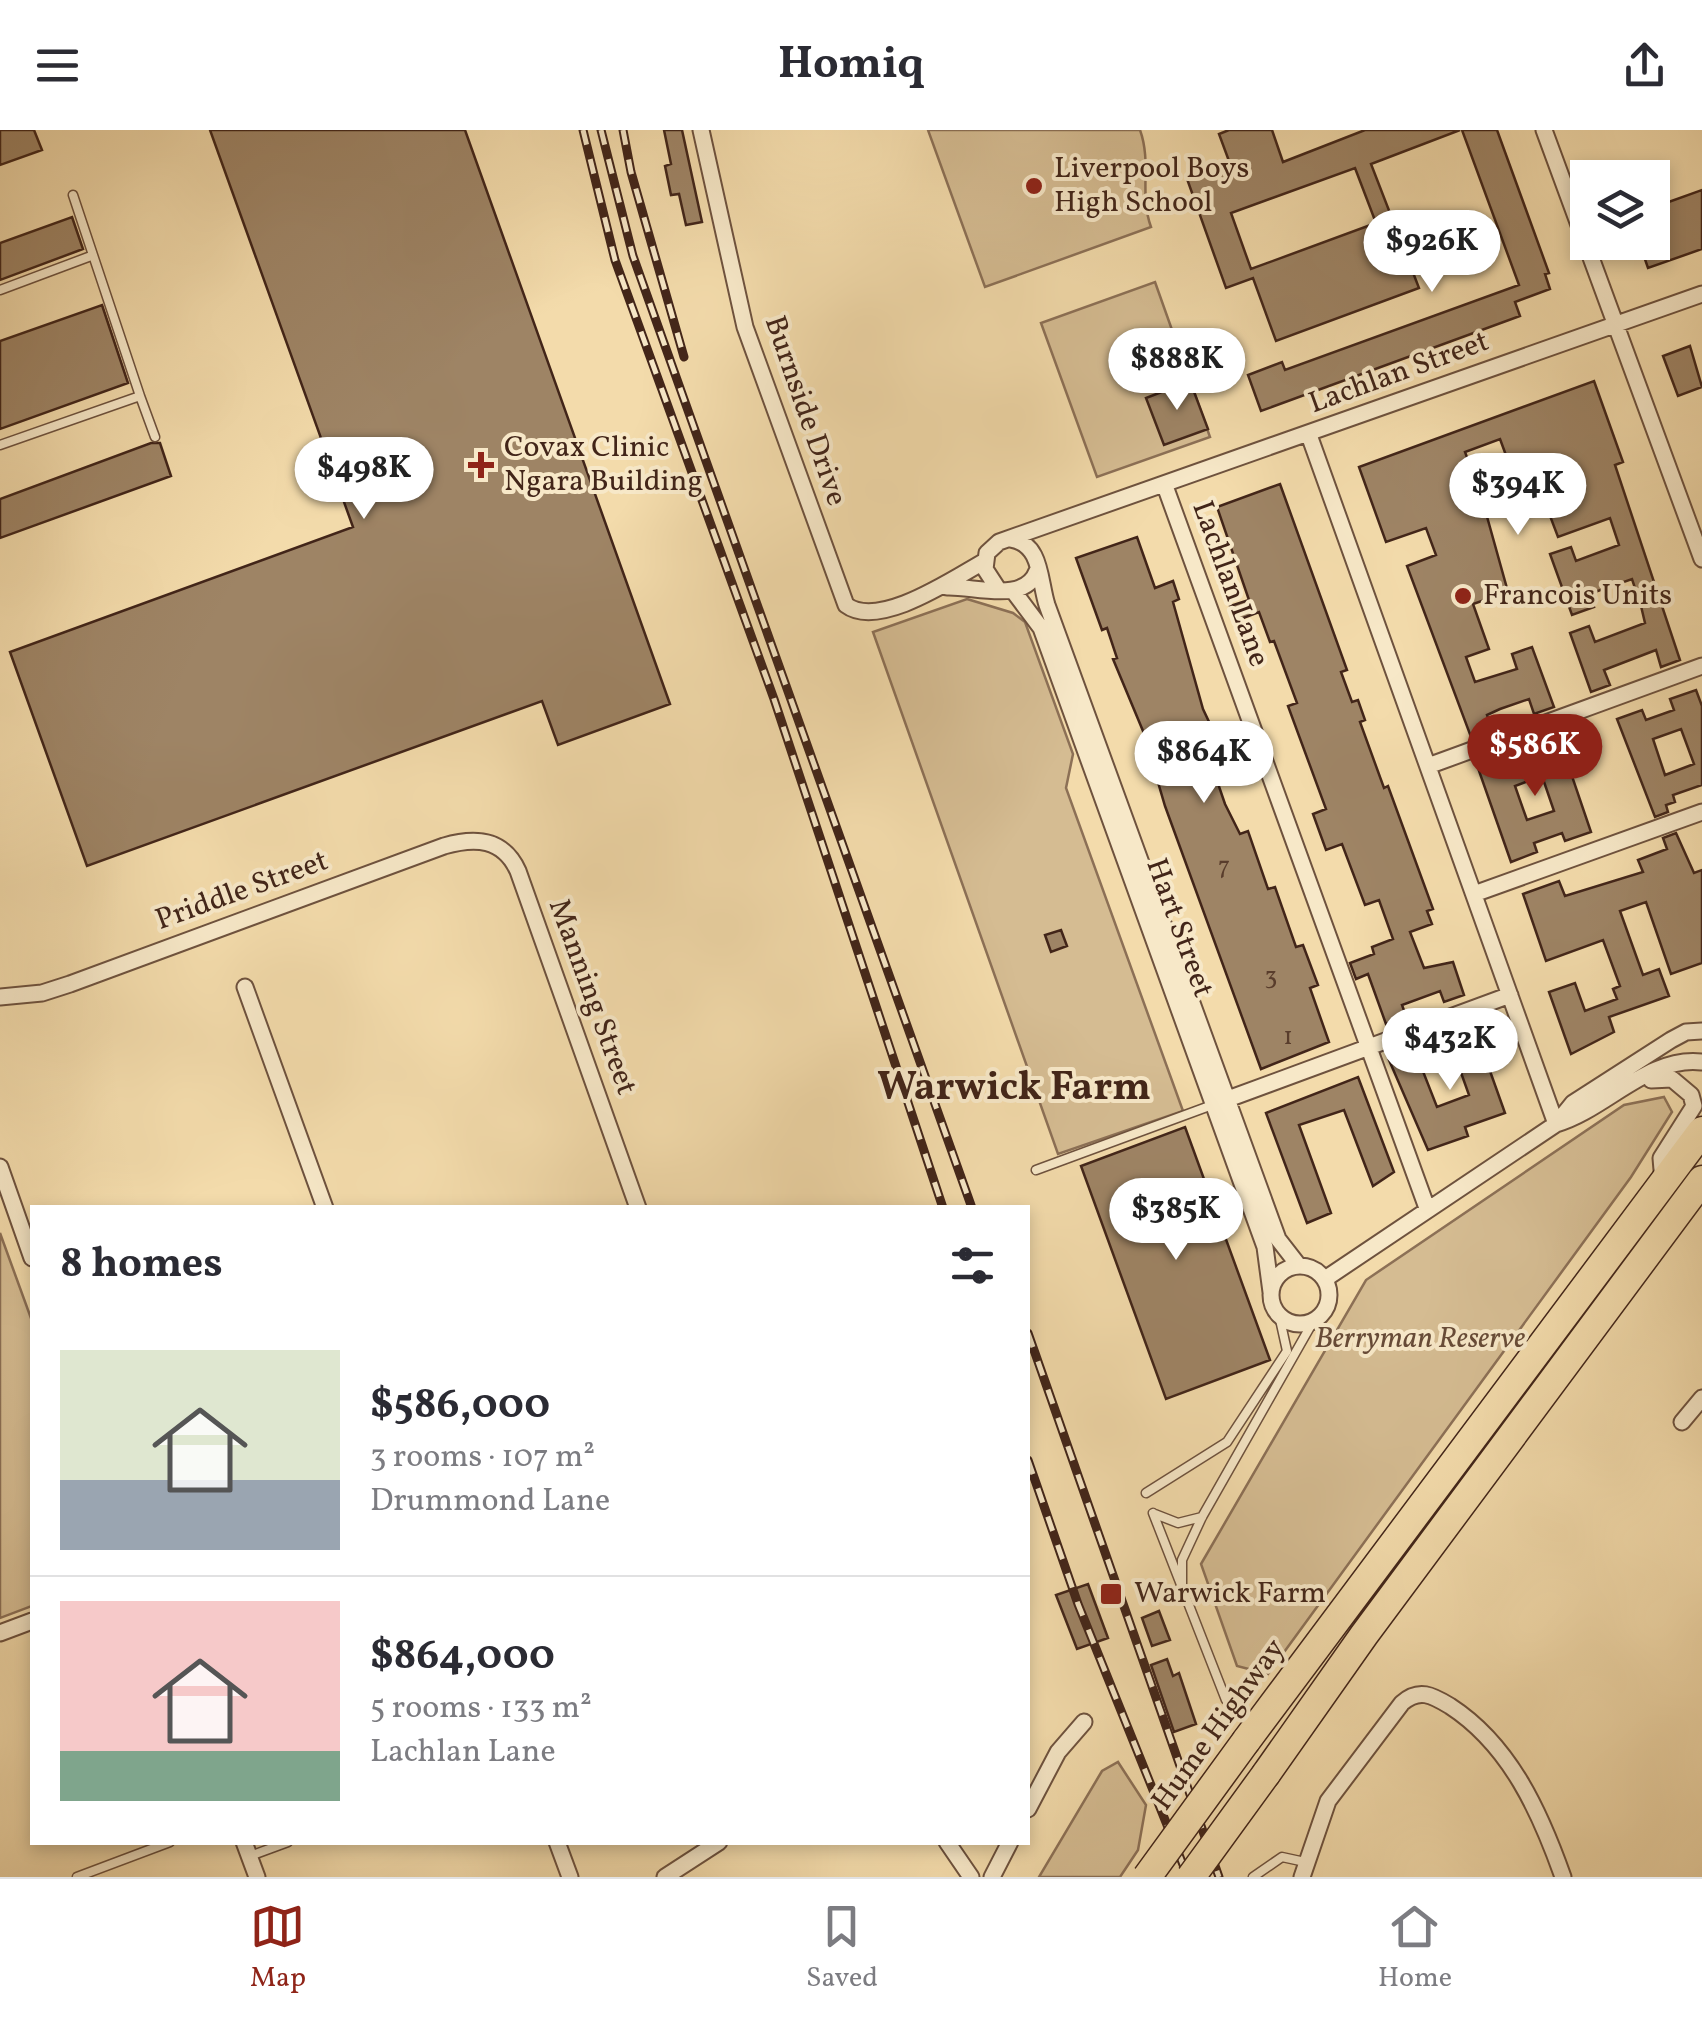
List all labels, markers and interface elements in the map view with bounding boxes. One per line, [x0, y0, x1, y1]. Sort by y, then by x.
text: Homiq [778, 34, 924, 97]
icon: menu [30, 38, 85, 93]
icon: share [1617, 38, 1672, 93]
place label: Liverpool Boys High School [1054, 148, 1249, 224]
map controls [1570, 160, 1670, 260]
button: layers [1570, 160, 1670, 260]
marker: Liverpool Boys High School [1023, 175, 1045, 197]
pin: $926K [1362, 210, 1502, 295]
text: $926K [1386, 220, 1478, 264]
street label: Burnside Drive [753, 310, 857, 512]
street label: Lachlan Street [1303, 321, 1495, 425]
pin: $888K [1107, 328, 1247, 413]
text: $888K [1130, 338, 1224, 382]
place label: Covax Clinic Ngara Building [504, 427, 703, 503]
pin: $498K [294, 437, 434, 522]
text: $498K [317, 447, 411, 491]
marker: Covax Clinic Ngara Building [468, 452, 494, 478]
pin: $394K [1448, 453, 1588, 538]
text: $394K [1471, 463, 1565, 507]
street label: Lachlan Lane [1181, 495, 1279, 673]
place label: Francois Units [1483, 575, 1672, 617]
marker: Francois Units [1452, 585, 1474, 607]
pin: $586K [1465, 714, 1605, 799]
pin: $864K [1134, 721, 1274, 806]
text: $586K [1489, 724, 1581, 768]
text: $864K [1157, 731, 1251, 775]
street label: Priddle Street [150, 840, 334, 942]
house number: 7 [1218, 850, 1230, 885]
street label: Hart Street [1134, 853, 1224, 1003]
street label: Manning Street [537, 893, 647, 1101]
house number: 3 [1265, 960, 1277, 995]
pin: $432K [1380, 1008, 1520, 1093]
text: $432K [1404, 1018, 1496, 1062]
house number: 1 [1283, 1020, 1293, 1055]
district label: Warwick Farm [877, 1061, 1151, 1117]
pin: $385K [1106, 1178, 1246, 1263]
text: $385K [1131, 1188, 1221, 1232]
text: 8 homes [60, 1236, 223, 1295]
icon: filters [945, 1238, 1000, 1293]
park label: Berryman Reserve [1315, 1318, 1525, 1360]
text: $586,000 [370, 1377, 550, 1436]
icon: home [140, 1390, 260, 1510]
text: 3 rooms · 107 m² [370, 1436, 595, 1480]
text: Drummond Lane [370, 1480, 610, 1524]
place label: Warwick Farm [1134, 1573, 1326, 1615]
marker: Warwick Farm [1098, 1581, 1124, 1607]
text: $864,000 [370, 1628, 555, 1687]
street label: Hume Highway [1142, 1630, 1296, 1820]
icon: home [140, 1641, 260, 1761]
text: 5 rooms · 133 m² [370, 1687, 592, 1731]
text: Lachlan Lane [370, 1731, 556, 1775]
tab: Map [250, 1899, 306, 1998]
tab: Saved [806, 1899, 878, 1998]
tab: Home [1378, 1899, 1452, 1998]

